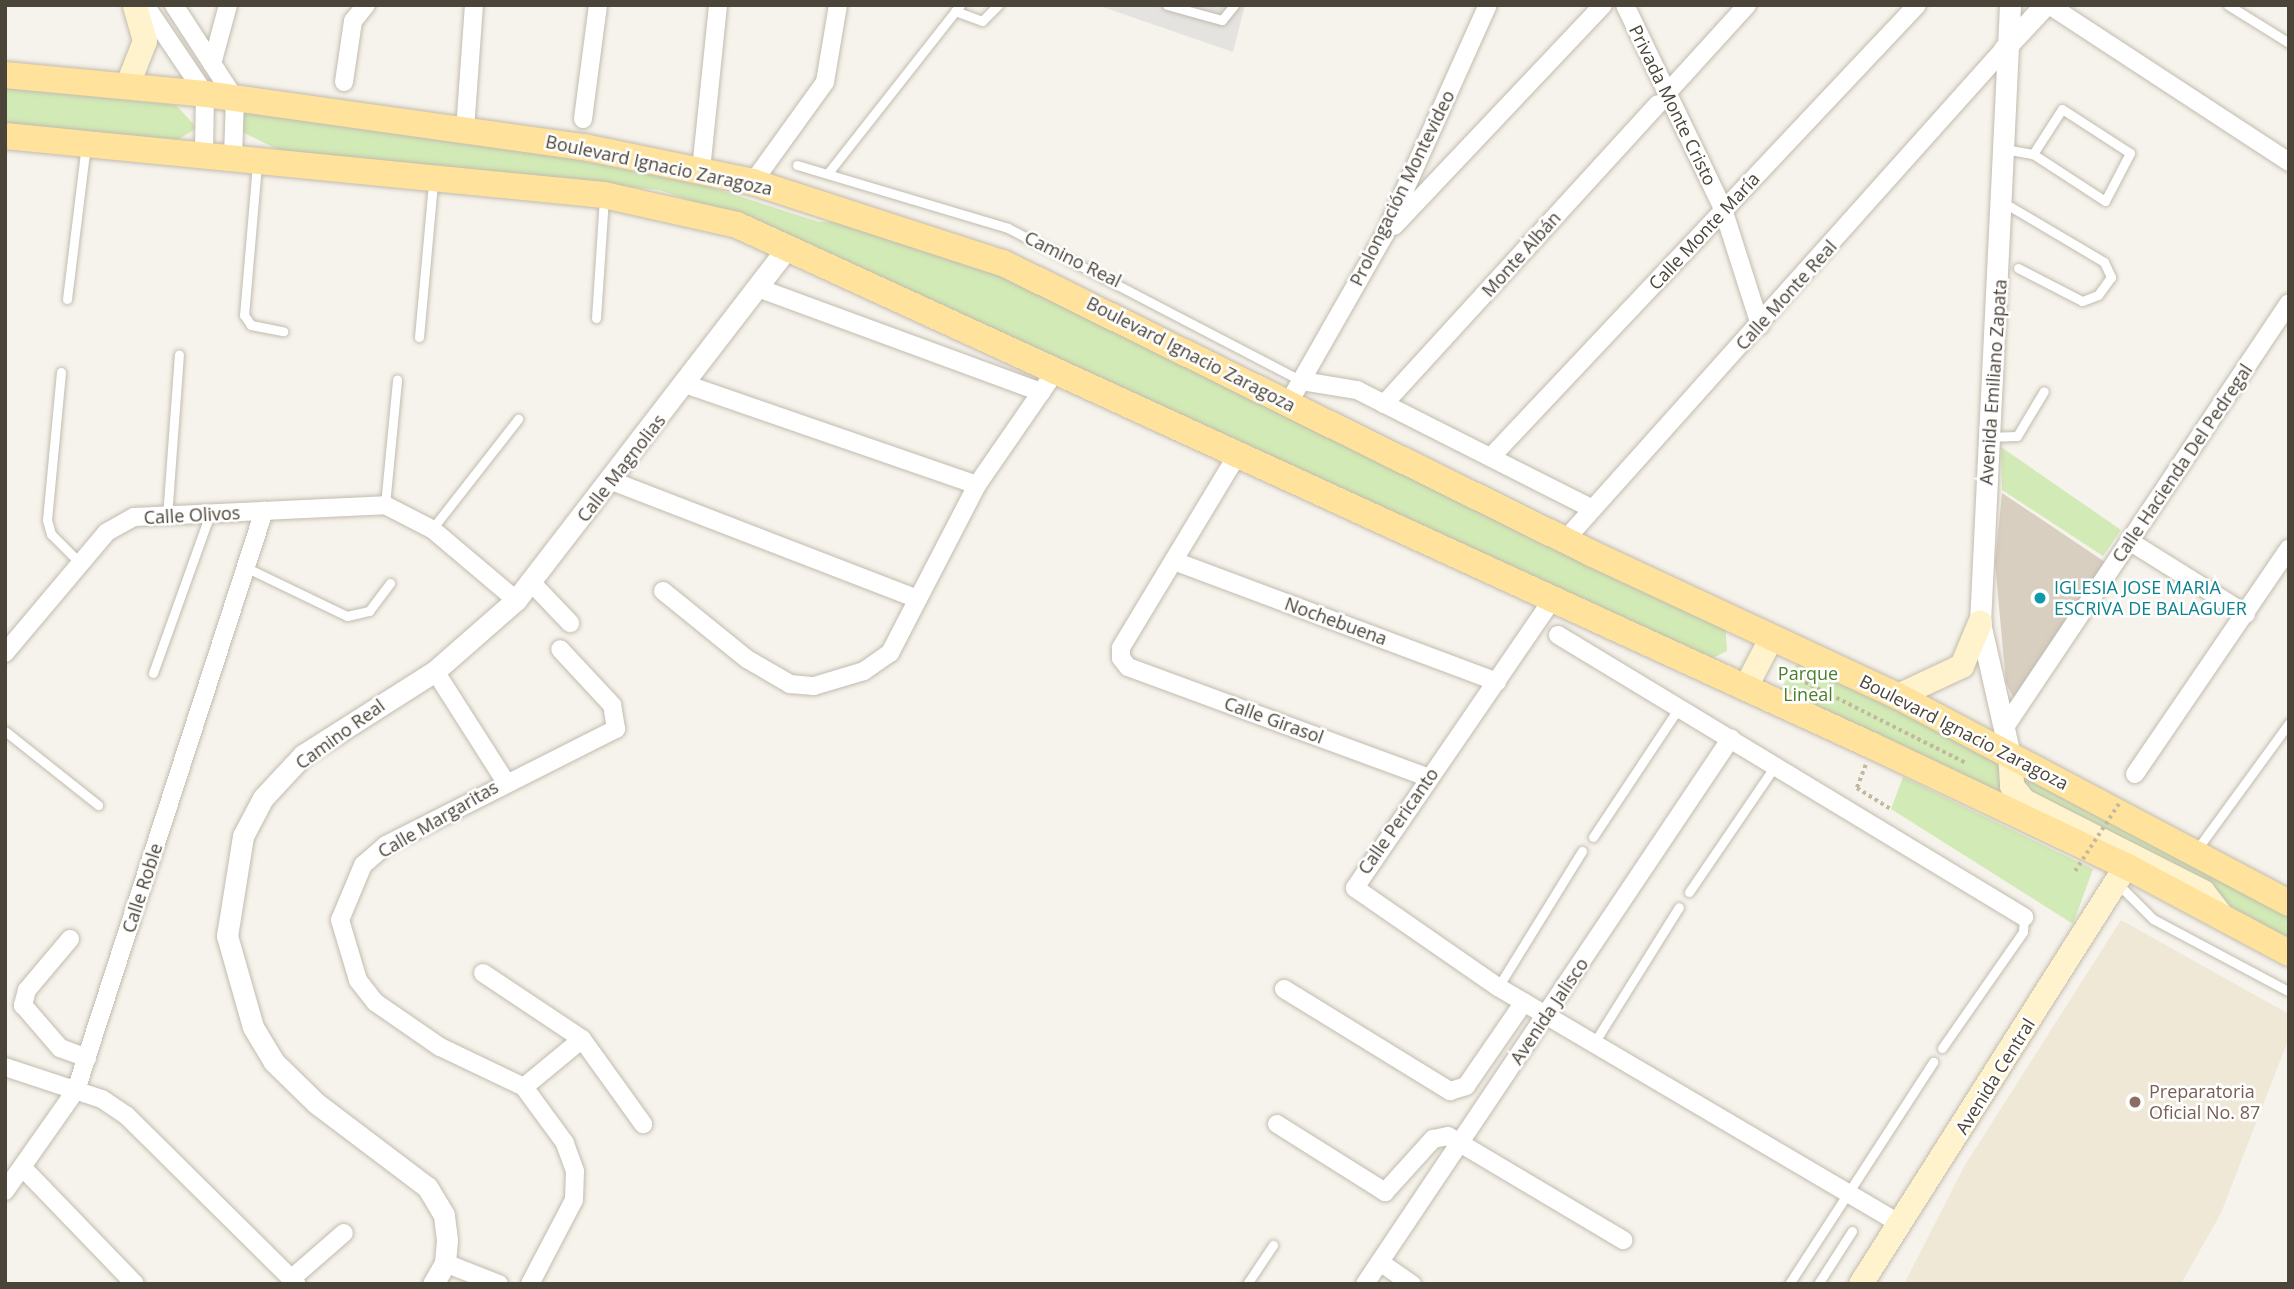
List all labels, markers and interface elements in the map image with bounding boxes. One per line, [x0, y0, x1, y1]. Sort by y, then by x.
street label: Privada Monte Cristo [1625, 21, 1721, 189]
street label: Prolongación Montevideo [1345, 87, 1459, 289]
street label: Boulevard Ignacio Zaragoza [544, 130, 774, 200]
street label: Calle Monte María [1644, 168, 1764, 294]
street label: Monte Albán [1477, 207, 1565, 301]
street label: Camino Real [1021, 226, 1125, 292]
street label: Calle Monte Real [1731, 236, 1841, 354]
street label: Avenida Emiliano Zapata [1975, 278, 2011, 486]
street label: Boulevard Ignacio Zaragoza [1083, 292, 1299, 416]
street label: Calle Hacienda Del Pedregal [2107, 360, 2257, 566]
street label: Calle Magnolias [572, 410, 670, 526]
street label: Calle Olivos [143, 502, 241, 528]
place label: IGLESIA JOSE MARIA ESCRIVA DE BALAGUER [2054, 577, 2247, 620]
marker: IGLESIA JOSE MARIA ESCRIVA DE BALAGUER [2032, 590, 2048, 606]
street label: Nochebuena [1282, 592, 1390, 650]
park label: Parque Lineal [1778, 663, 1838, 706]
street label: Boulevard Ignacio Zaragoza [1856, 670, 2072, 794]
street label: Calle Girasol [1221, 692, 1327, 748]
street label: Camino Real [291, 694, 389, 774]
street label: Calle Pericanto [1353, 764, 1443, 878]
street label: Calle Margaritas [374, 776, 502, 862]
street label: Calle Roble [117, 841, 167, 935]
street label: Avenida Jalisco [1505, 954, 1593, 1068]
street label: Avenida Central [1951, 1014, 2039, 1138]
place label: Preparatoria Oficial No. 87 [2149, 1081, 2260, 1124]
marker: Preparatoria Oficial No. 87 [2127, 1094, 2143, 1110]

